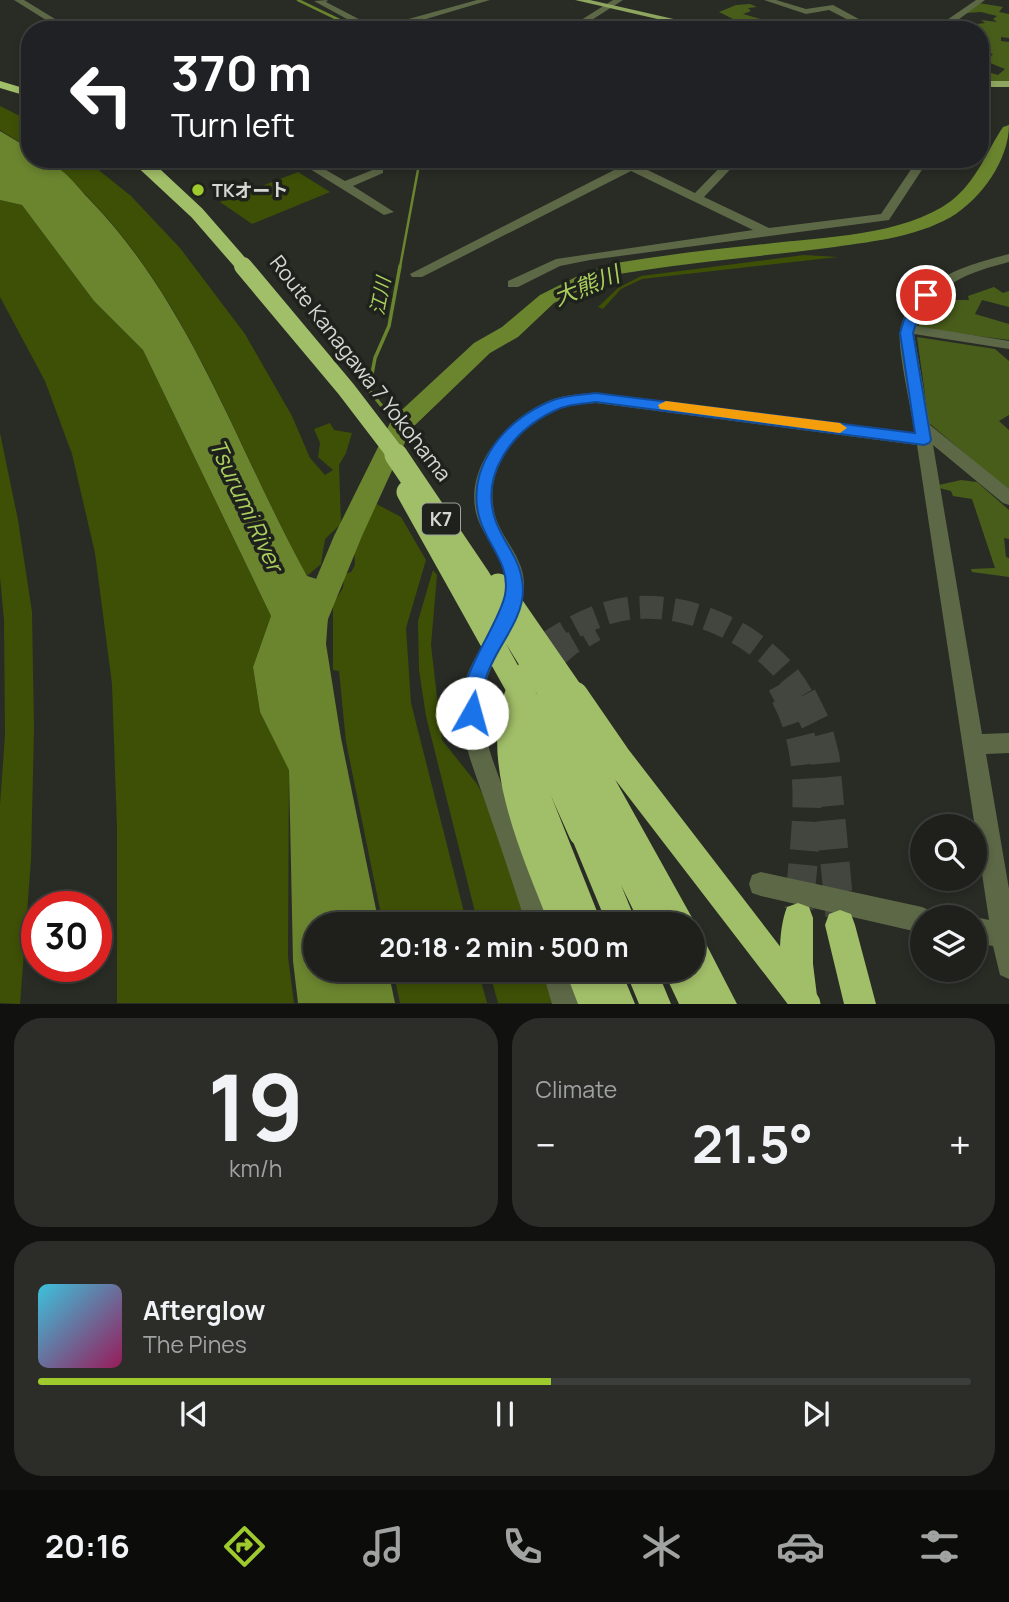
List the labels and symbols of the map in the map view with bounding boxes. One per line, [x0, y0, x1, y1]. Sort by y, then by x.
place label: TKオート [212, 178, 289, 202]
marker: TKオート [190, 182, 206, 198]
street label: Route Kanagawa 7 Yokohama [264, 249, 458, 487]
water label: 大熊川 [548, 256, 627, 313]
pin [896, 265, 956, 325]
water label: 江川 [364, 273, 397, 317]
water label: Tsurumi River [202, 434, 293, 579]
road number: K7 [422, 504, 460, 534]
position arrow [435, 676, 509, 750]
speed limit sign: 30 [21, 891, 112, 982]

